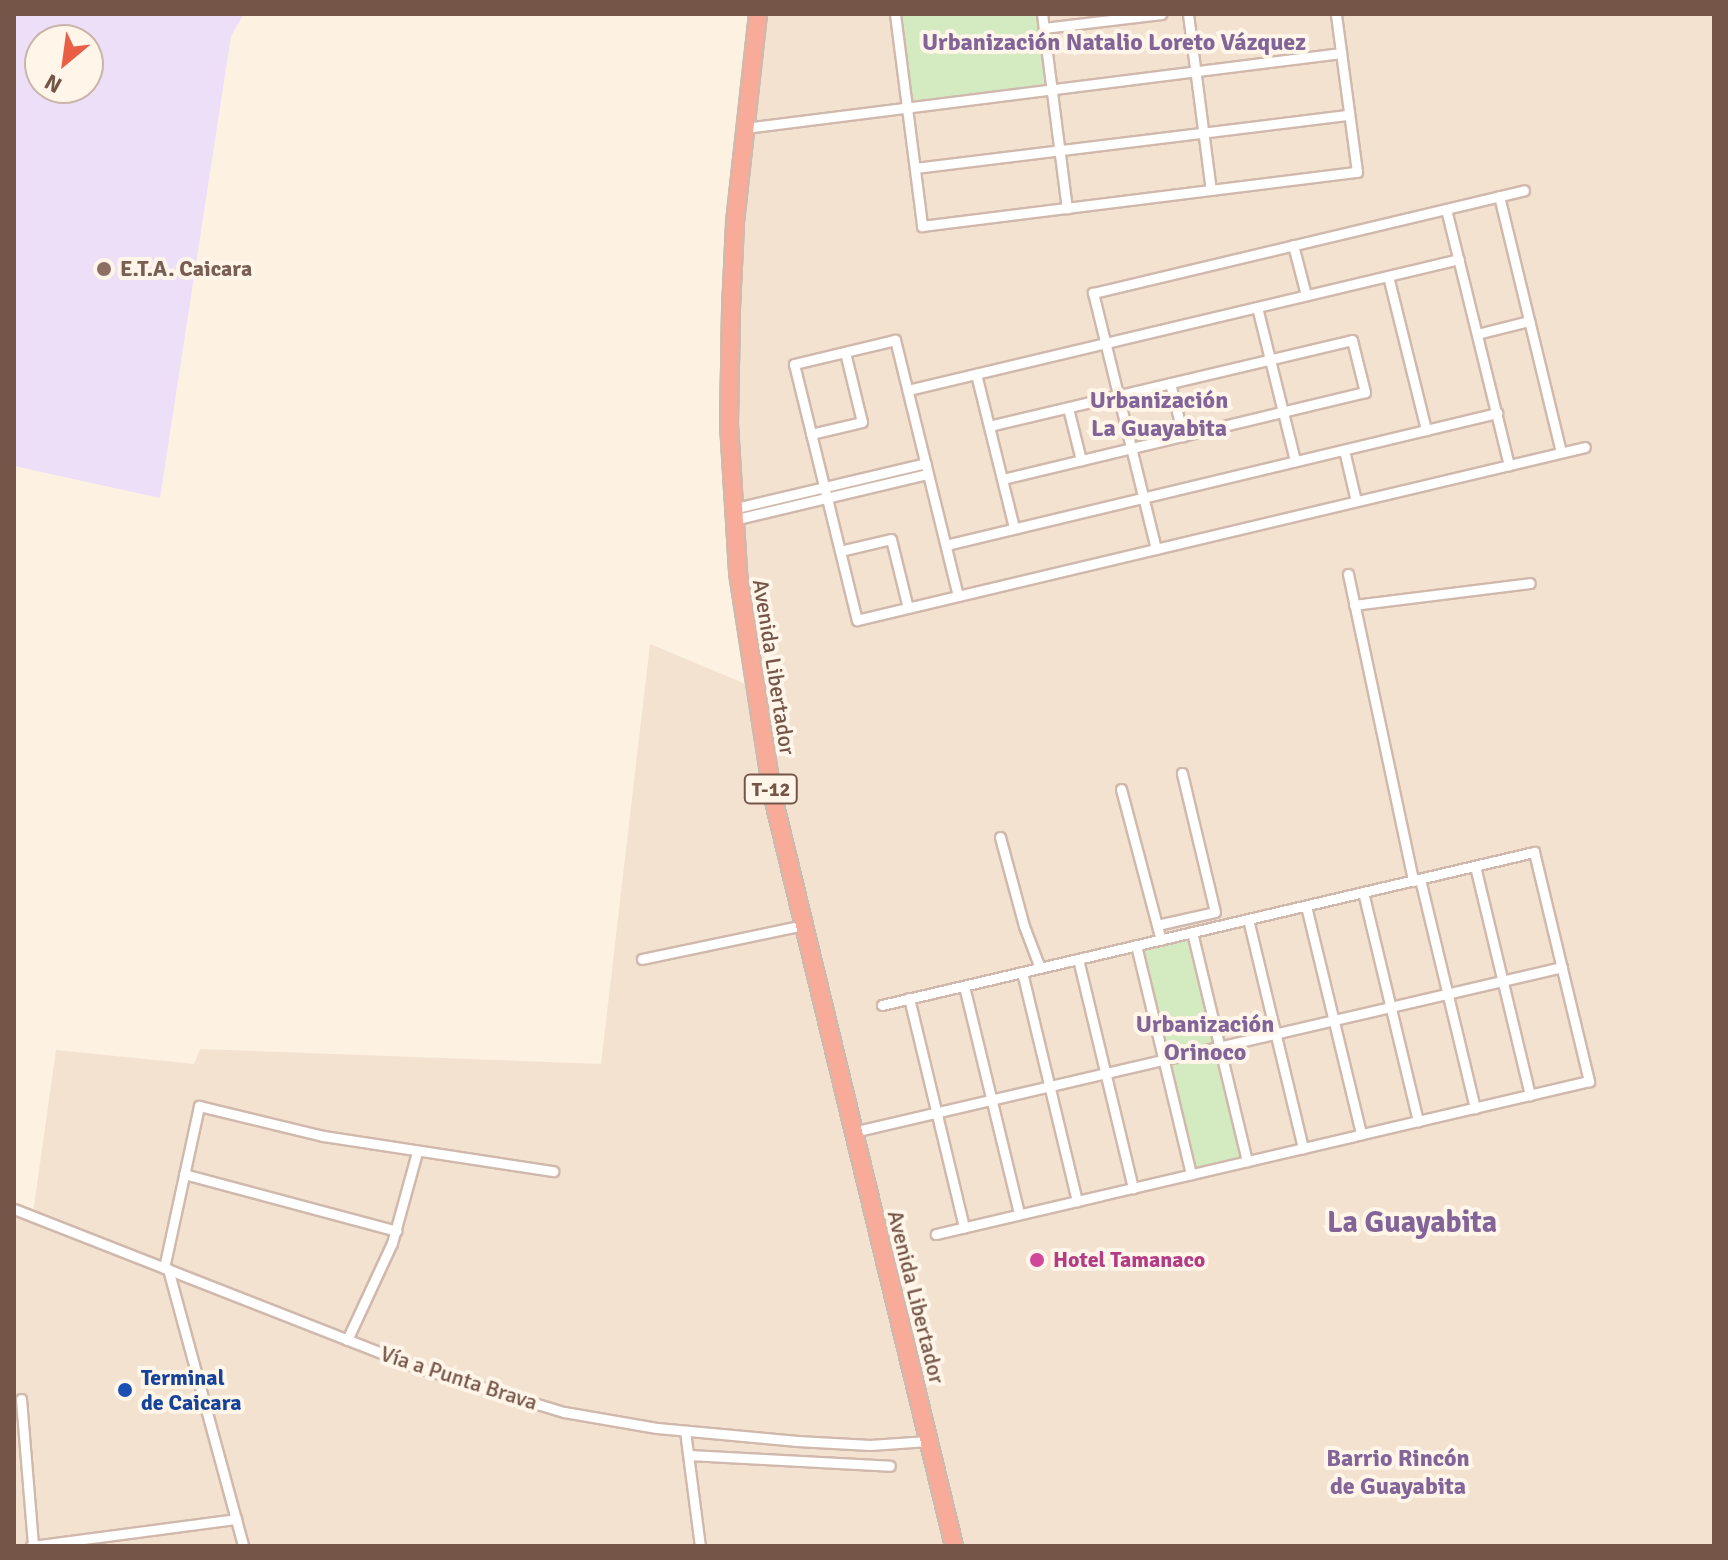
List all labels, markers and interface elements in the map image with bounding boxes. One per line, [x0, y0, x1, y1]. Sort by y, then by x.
north arrow [24, 24, 104, 104]
district label: Urbanización Natalio Loreto Vázquez [922, 29, 1306, 57]
text: N [40, 68, 66, 99]
place label: E.T.A. Caicara [120, 256, 252, 282]
marker: E.T.A. Caicara [95, 260, 113, 278]
district label: Urbanización La Guayabita [1090, 387, 1228, 443]
street label: Avenida Libertador [747, 577, 801, 757]
road number: T-12 [743, 773, 799, 805]
district label: Urbanización Orinoco [1136, 1011, 1274, 1067]
district label: La Guayabita [1327, 1205, 1497, 1241]
street label: Avenida Libertador [882, 1208, 950, 1386]
place label: Hotel Tamanaco [1053, 1247, 1205, 1273]
marker: Hotel Tamanaco [1028, 1251, 1046, 1269]
street label: Vía a Punta Brava [377, 1340, 541, 1416]
place label: Terminal de Caicara [141, 1364, 241, 1416]
marker: Terminal de Caicara [116, 1381, 134, 1399]
district label: Barrio Rincón de Guayabita [1326, 1445, 1470, 1501]

